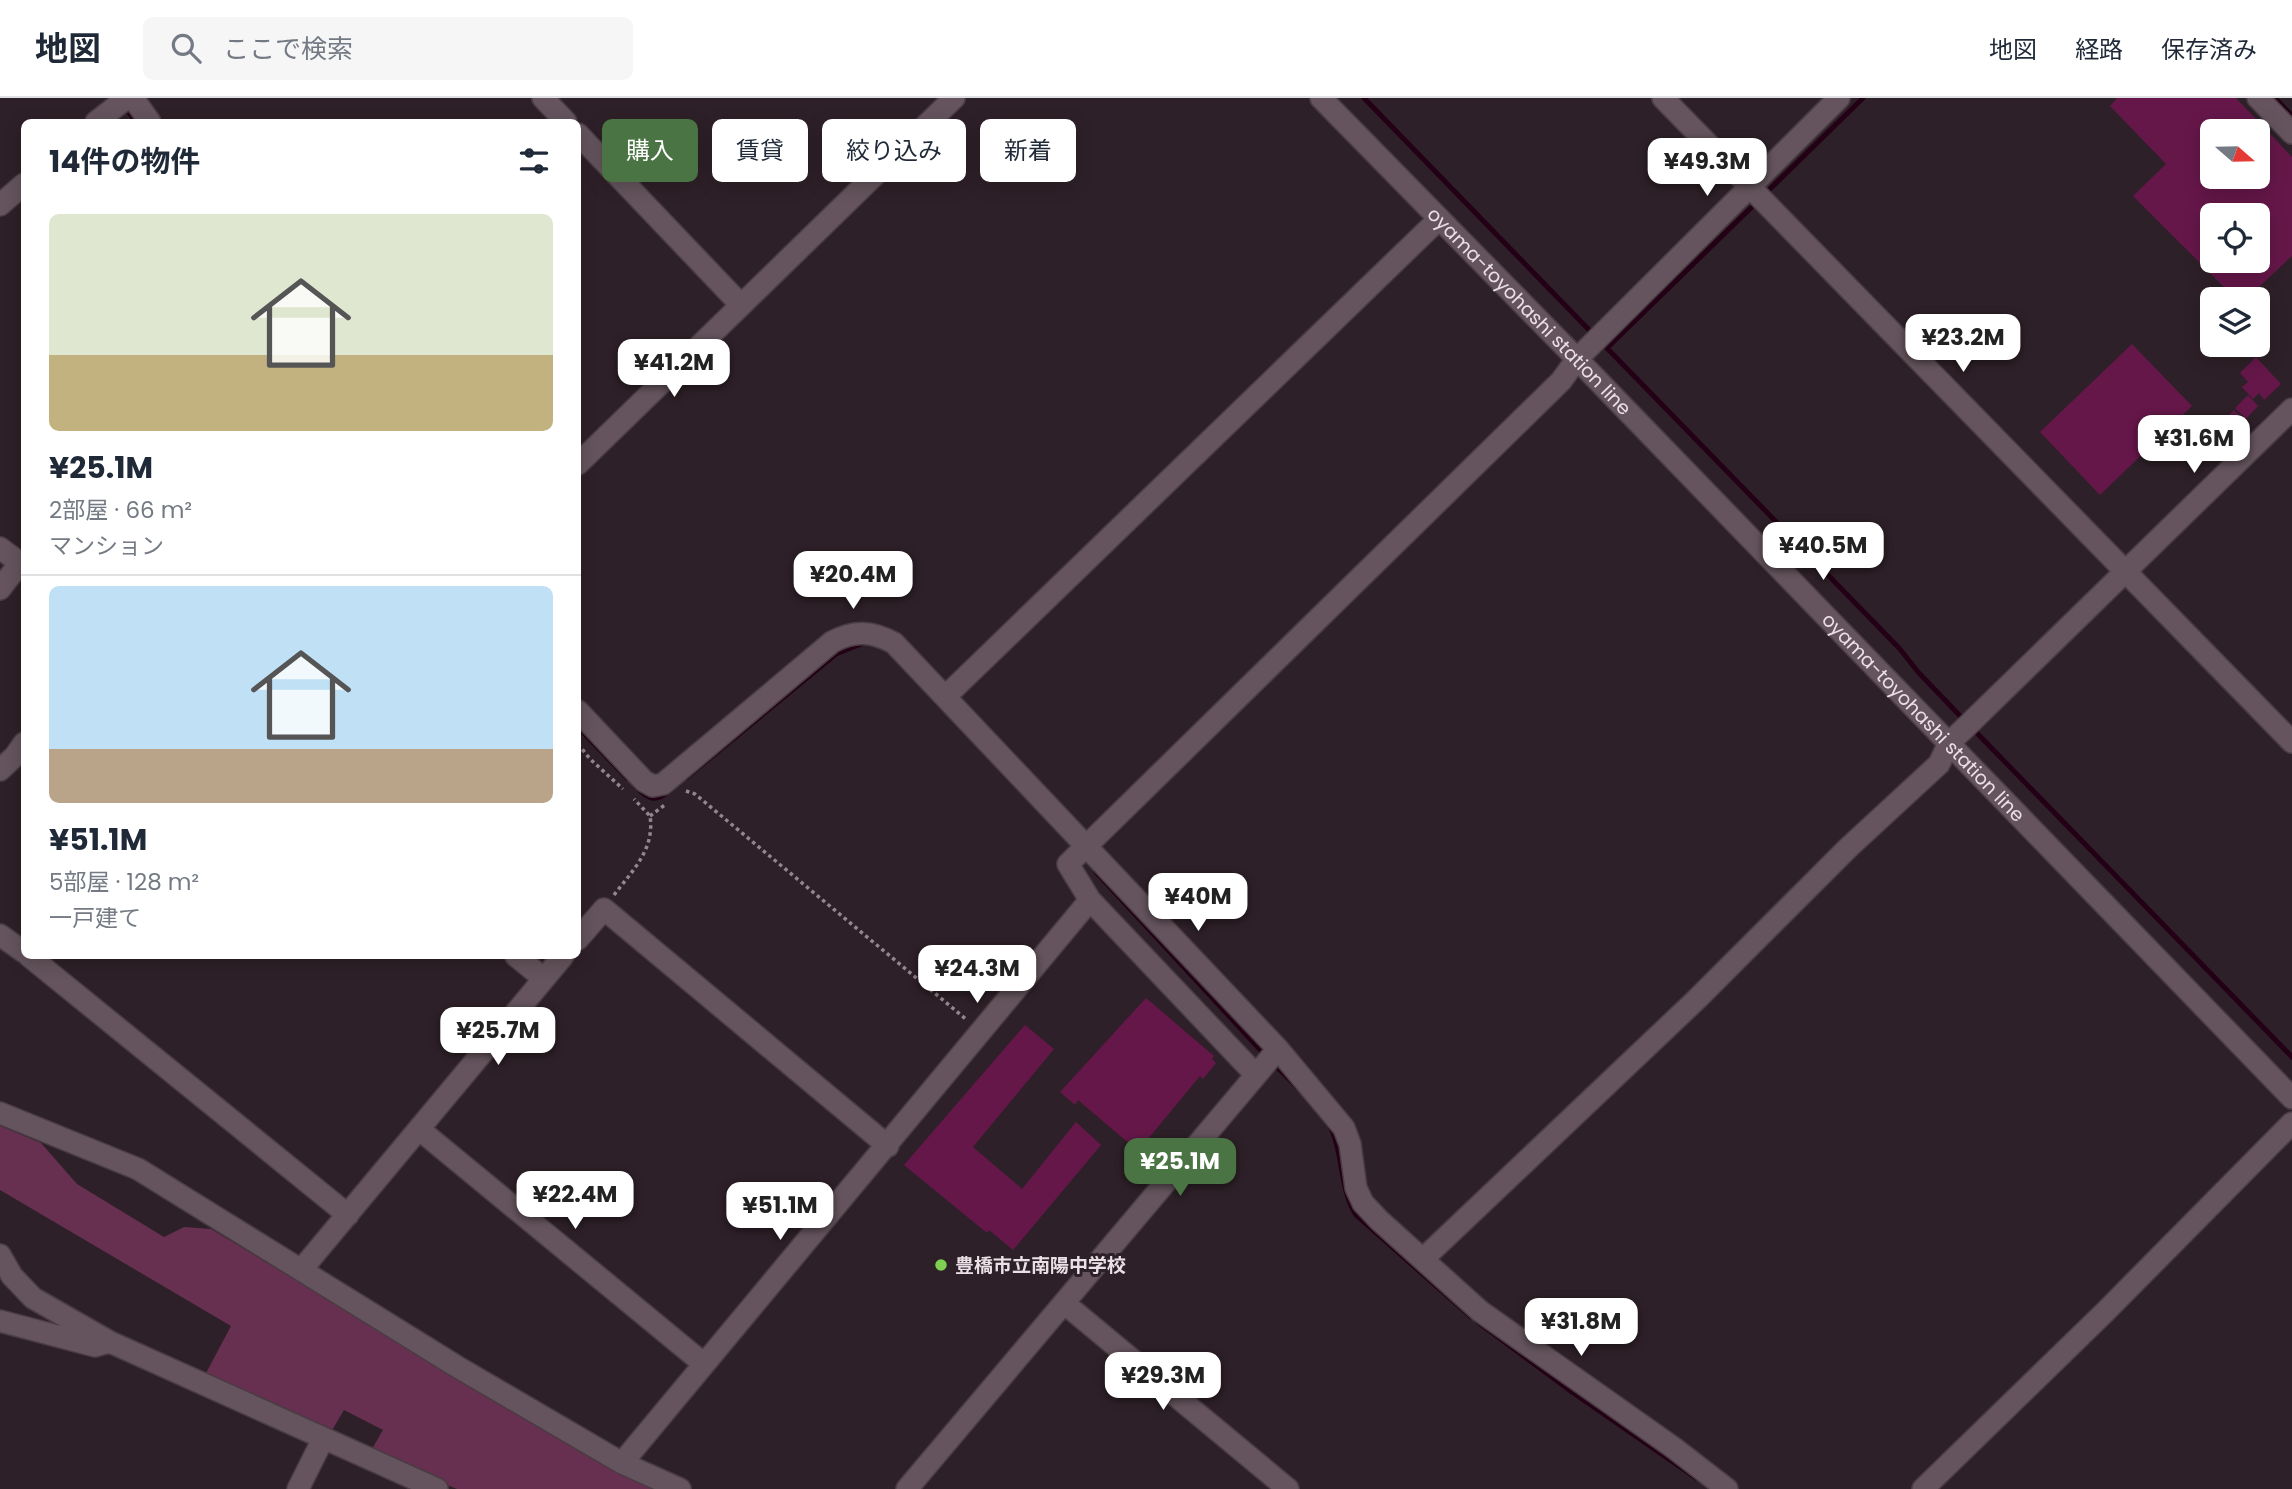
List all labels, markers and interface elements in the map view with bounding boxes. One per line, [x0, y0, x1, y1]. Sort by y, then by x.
search box [143, 17, 633, 80]
text: 地図 [35, 25, 101, 72]
icon: search [167, 29, 205, 67]
text: ここで検索 [223, 31, 353, 67]
text: 地図 [1989, 33, 2037, 66]
text: 経路 [2075, 33, 2123, 66]
text: 保存済み [2161, 33, 2257, 66]
chip: 購入 [602, 119, 698, 182]
chip: 賃貸 [712, 119, 808, 182]
chip: 絞り込み [822, 119, 966, 182]
chip: 新着 [980, 119, 1076, 182]
north arrow [2200, 119, 2270, 189]
map controls [2200, 119, 2270, 357]
pin: ¥49.3M [1650, 139, 1764, 198]
text: 14件の物件 [49, 140, 201, 183]
icon: filters [515, 142, 553, 180]
text: ¥49.3M [1664, 145, 1750, 177]
street label: oyama-toyohashi station line [1421, 201, 1637, 421]
button: locate [2200, 203, 2270, 273]
icon: home [238, 260, 364, 386]
button: layers [2200, 287, 2270, 357]
pin: ¥23.2M [1906, 314, 2020, 374]
text: ¥23.2M [1921, 321, 2005, 353]
pin: ¥41.2M [617, 340, 731, 399]
text: ¥41.2M [634, 346, 714, 378]
pin: ¥31.6M [2137, 416, 2251, 475]
text: ¥31.6M [2154, 422, 2234, 454]
text: ¥25.1M [49, 446, 153, 489]
text: 2部屋 · 66 m² [49, 494, 192, 526]
pin: ¥40.5M [1766, 522, 1880, 582]
text: ¥40.5M [1779, 529, 1867, 561]
text: マンション [49, 530, 164, 562]
pin: ¥20.4M [796, 552, 910, 611]
text: ¥20.4M [810, 558, 896, 590]
street label: oyama-toyohashi station line [1816, 607, 2031, 828]
icon: home [238, 632, 364, 758]
text: ¥51.1M [49, 818, 147, 861]
text: 5部屋 · 128 m² [49, 866, 199, 898]
pin: ¥40M [1157, 874, 1239, 933]
text: ¥40M [1164, 880, 1232, 912]
text: 一戸建て [49, 902, 141, 934]
pin: ¥24.3M [920, 946, 1034, 1005]
text: ¥24.3M [934, 952, 1020, 984]
pin: ¥25.7M [441, 1007, 555, 1067]
text: ¥25.7M [456, 1014, 540, 1046]
pin: ¥25.1M [1123, 1138, 1237, 1198]
text: ¥25.1M [1140, 1145, 1220, 1177]
pin: ¥22.4M [518, 1172, 632, 1231]
text: ¥22.4M [533, 1178, 617, 1210]
pin: ¥51.1M [723, 1182, 837, 1242]
text: ¥51.1M [742, 1189, 818, 1221]
place label: 豊橋市立南陽中学校 [955, 1252, 1126, 1279]
marker: 豊橋市立南陽中学校 [933, 1257, 949, 1273]
pin: ¥31.8M [1524, 1298, 1638, 1358]
text: ¥31.8M [1541, 1305, 1621, 1337]
pin: ¥29.3M [1106, 1352, 1220, 1412]
text: ¥29.3M [1121, 1359, 1205, 1391]

